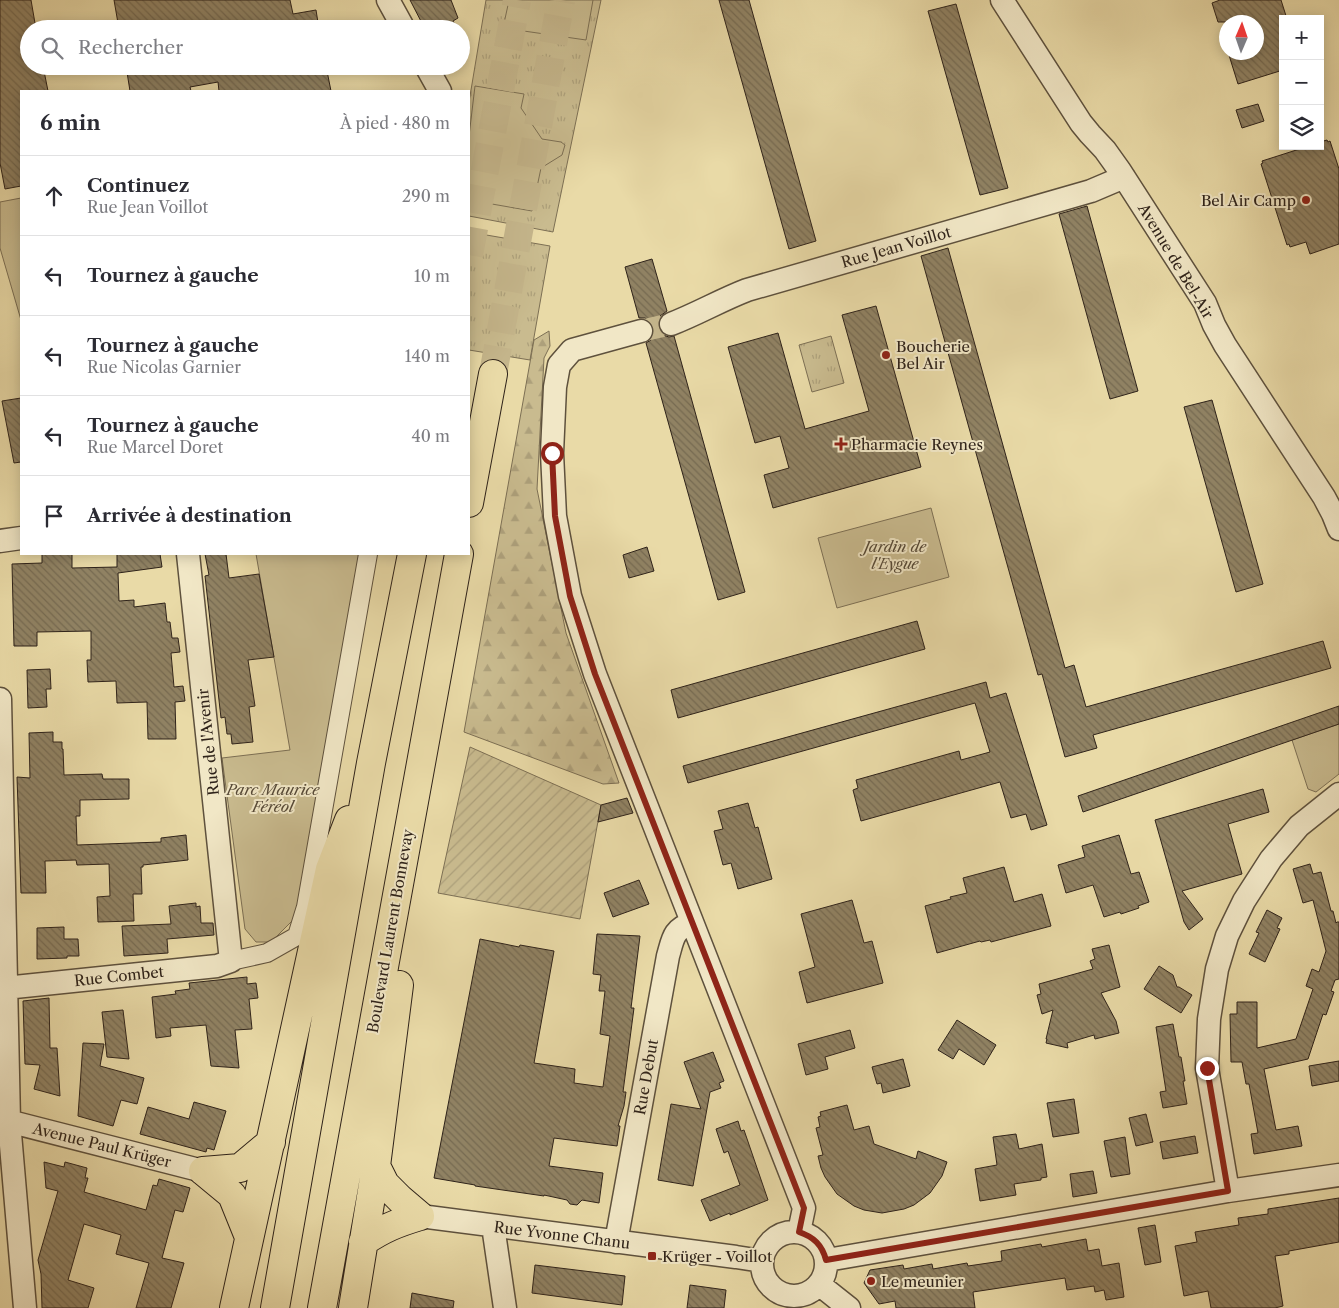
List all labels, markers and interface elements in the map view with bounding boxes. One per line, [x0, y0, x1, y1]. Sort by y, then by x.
north arrow [1219, 15, 1264, 60]
map controls [1279, 15, 1324, 150]
button: + [1279, 15, 1324, 60]
search box [20, 20, 470, 75]
icon: search [38, 34, 66, 62]
text: Rechercher [78, 36, 183, 59]
button: − [1279, 60, 1324, 105]
button: layers [1279, 105, 1324, 150]
text: 6 min [40, 110, 101, 135]
text: À pied · 480 m [340, 113, 450, 133]
text: Continuez [87, 174, 189, 197]
icon: ahead [40, 182, 68, 210]
text: 290 m [402, 186, 450, 206]
place label: Bel Air Camp [1201, 191, 1296, 210]
marker: Bel Air Camp [1300, 194, 1312, 206]
text: Rue Jean Voillot [87, 197, 208, 217]
street label: Avenue de Bel-Air [1134, 199, 1218, 322]
street label: Rue Jean Voillot [839, 222, 954, 272]
icon: left [40, 262, 68, 290]
text: Tournez à gauche [87, 264, 259, 287]
text: 10 m [414, 266, 450, 286]
text: Tournez à gauche [87, 334, 259, 357]
place label: Boucherie Bel Air [896, 337, 970, 373]
icon: left [40, 342, 68, 370]
text: 140 m [405, 346, 450, 366]
marker: Boucherie Bel Air [880, 349, 892, 361]
text: Rue Nicolas Garnier [87, 357, 241, 377]
text: Tournez à gauche [87, 414, 259, 437]
icon: left [40, 422, 68, 450]
text: 40 m [411, 426, 450, 446]
place label: Pharmacie Reynes [851, 435, 983, 454]
text: Rue Marcel Doret [87, 437, 223, 457]
marker: Pharmacie Reynes [835, 438, 847, 450]
route start [541, 442, 564, 465]
icon: arrive [40, 502, 68, 530]
text: Arrivée à destination [87, 504, 292, 527]
park label: Jardin de l'Eygue [860, 537, 927, 573]
street label: Rue de l'Avenir [193, 687, 223, 796]
park label: Parc Maurice Féréol [226, 780, 320, 816]
street label: Boulevard Laurent Bonnevay [363, 827, 417, 1034]
street label: Rue Combet [73, 962, 165, 990]
street label: Rue Debut [630, 1037, 662, 1116]
route end [1196, 1057, 1219, 1080]
street label: Avenue Paul Krüger [30, 1118, 174, 1172]
street label: Rue Yvonne Chanu [493, 1217, 631, 1253]
place label: Krüger - Voillot [662, 1247, 773, 1266]
marker: Krüger - Voillot [646, 1250, 658, 1262]
place label: Le meunier [881, 1272, 964, 1291]
marker: Le meunier [865, 1275, 877, 1287]

